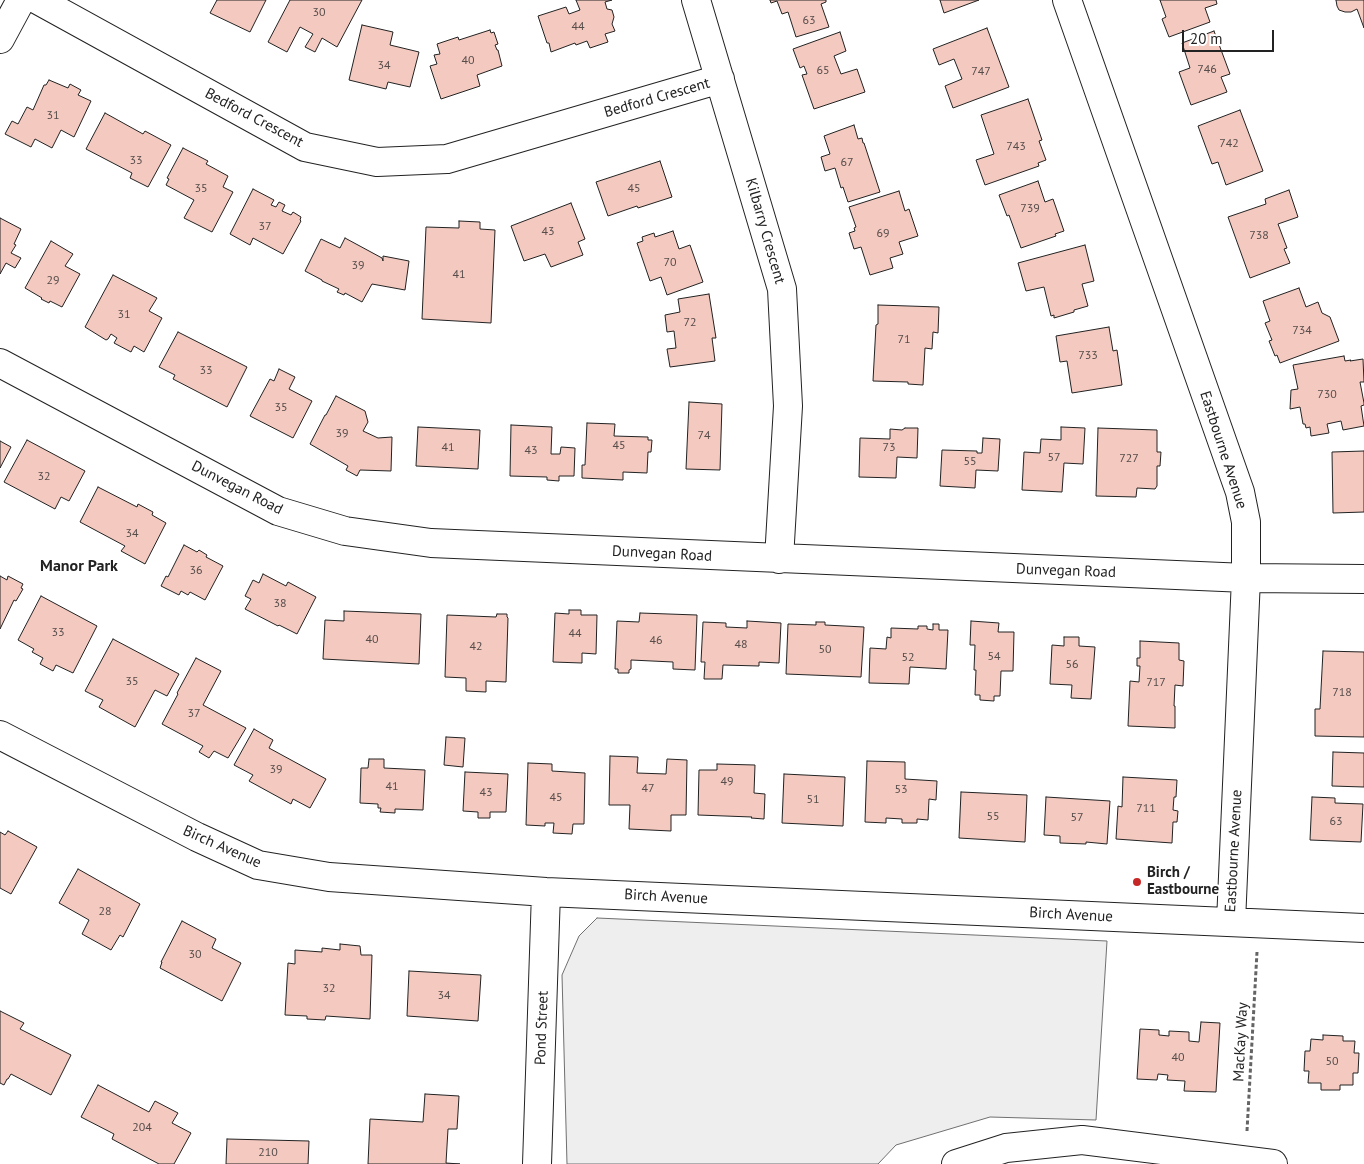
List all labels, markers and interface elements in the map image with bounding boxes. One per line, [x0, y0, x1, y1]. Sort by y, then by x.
house number: 30 [312, 6, 326, 20]
house number: 63 [802, 14, 816, 28]
house number: 44 [571, 20, 585, 34]
scale bar [1184, 20, 1276, 52]
text: 20 m [1190, 29, 1223, 48]
house number: 40 [461, 54, 475, 68]
house number: 34 [377, 59, 391, 73]
house number: 746 [1197, 63, 1217, 77]
house number: 65 [816, 64, 830, 78]
house number: 747 [971, 65, 991, 79]
street label: Bedford Crescent [602, 74, 712, 122]
street label: Bedford Crescent [202, 84, 306, 152]
house number: 31 [46, 109, 60, 123]
house number: 742 [1219, 137, 1239, 151]
house number: 743 [1006, 140, 1026, 154]
house number: 33 [129, 154, 143, 168]
house number: 67 [840, 156, 854, 170]
street label: Kilbarry Crescent [741, 176, 789, 286]
house number: 35 [194, 182, 208, 196]
house number: 45 [627, 182, 641, 196]
house number: 739 [1020, 202, 1040, 216]
house number: 37 [258, 220, 272, 234]
house number: 43 [541, 225, 555, 239]
house number: 69 [876, 227, 890, 241]
house number: 738 [1249, 229, 1269, 243]
house number: 70 [663, 256, 677, 270]
house number: 39 [351, 259, 365, 273]
house number: 41 [452, 268, 466, 282]
house number: 29 [46, 274, 60, 288]
house number: 31 [117, 308, 131, 322]
house number: 72 [683, 316, 697, 330]
house number: 734 [1292, 324, 1312, 338]
house number: 71 [897, 333, 911, 347]
house number: 733 [1078, 349, 1098, 363]
house number: 33 [199, 364, 213, 378]
house number: 730 [1317, 388, 1337, 402]
street label: Eastbourne Avenue [1195, 389, 1251, 511]
house number: 35 [274, 401, 288, 415]
house number: 39 [335, 427, 349, 441]
house number: 74 [697, 429, 711, 443]
house number: 45 [612, 439, 626, 453]
house number: 41 [441, 441, 455, 455]
house number: 73 [882, 441, 896, 455]
house number: 43 [524, 444, 538, 458]
house number: 57 [1047, 451, 1061, 465]
house number: 727 [1119, 452, 1139, 466]
house number: 55 [963, 455, 977, 469]
street label: Dunvegan Road [188, 457, 286, 519]
house number: 32 [37, 470, 51, 484]
house number: 34 [125, 527, 139, 541]
street label: Dunvegan Road [612, 542, 712, 566]
district label: Manor Park [40, 556, 118, 576]
street label: Dunvegan Road [1016, 560, 1116, 582]
house number: 36 [189, 564, 203, 578]
house number: 38 [273, 597, 287, 611]
house number: 33 [51, 626, 65, 640]
house number: 44 [568, 627, 582, 641]
house number: 40 [365, 633, 379, 647]
house number: 46 [649, 634, 663, 648]
house number: 48 [734, 638, 748, 652]
house number: 42 [469, 640, 483, 654]
house number: 50 [818, 643, 832, 657]
house number: 54 [987, 650, 1001, 664]
house number: 52 [901, 651, 915, 665]
house number: 56 [1065, 658, 1079, 672]
house number: 35 [125, 675, 139, 689]
house number: 717 [1146, 676, 1166, 690]
house number: 718 [1332, 686, 1352, 700]
house number: 37 [187, 707, 201, 721]
house number: 39 [269, 763, 283, 777]
house number: 49 [720, 775, 734, 789]
house number: 41 [385, 780, 399, 794]
house number: 47 [641, 782, 655, 796]
house number: 53 [894, 783, 908, 797]
house number: 43 [479, 786, 493, 800]
street label: Eastbourne Avenue [1222, 789, 1246, 913]
house number: 45 [549, 791, 563, 805]
house number: 51 [806, 793, 820, 807]
house number: 711 [1136, 802, 1156, 816]
house number: 55 [986, 810, 1000, 824]
house number: 57 [1070, 811, 1084, 825]
house number: 63 [1329, 815, 1343, 829]
street label: Birch Avenue [180, 822, 264, 872]
place label: Birch / Eastbourne [1147, 864, 1219, 899]
marker: Birch / Eastbourne [1131, 876, 1143, 888]
street label: Birch Avenue [624, 886, 708, 908]
street label: Birch Avenue [1029, 904, 1113, 926]
house number: 28 [98, 905, 112, 919]
house number: 30 [188, 948, 202, 962]
house number: 32 [322, 982, 336, 996]
house number: 34 [437, 989, 451, 1003]
street label: Pond Street [532, 990, 552, 1066]
street label: MacKay Way [1230, 1002, 1252, 1082]
house number: 40 [1171, 1051, 1185, 1065]
house number: 50 [1325, 1055, 1339, 1069]
house number: 204 [132, 1121, 152, 1135]
house number: 210 [258, 1146, 278, 1160]

